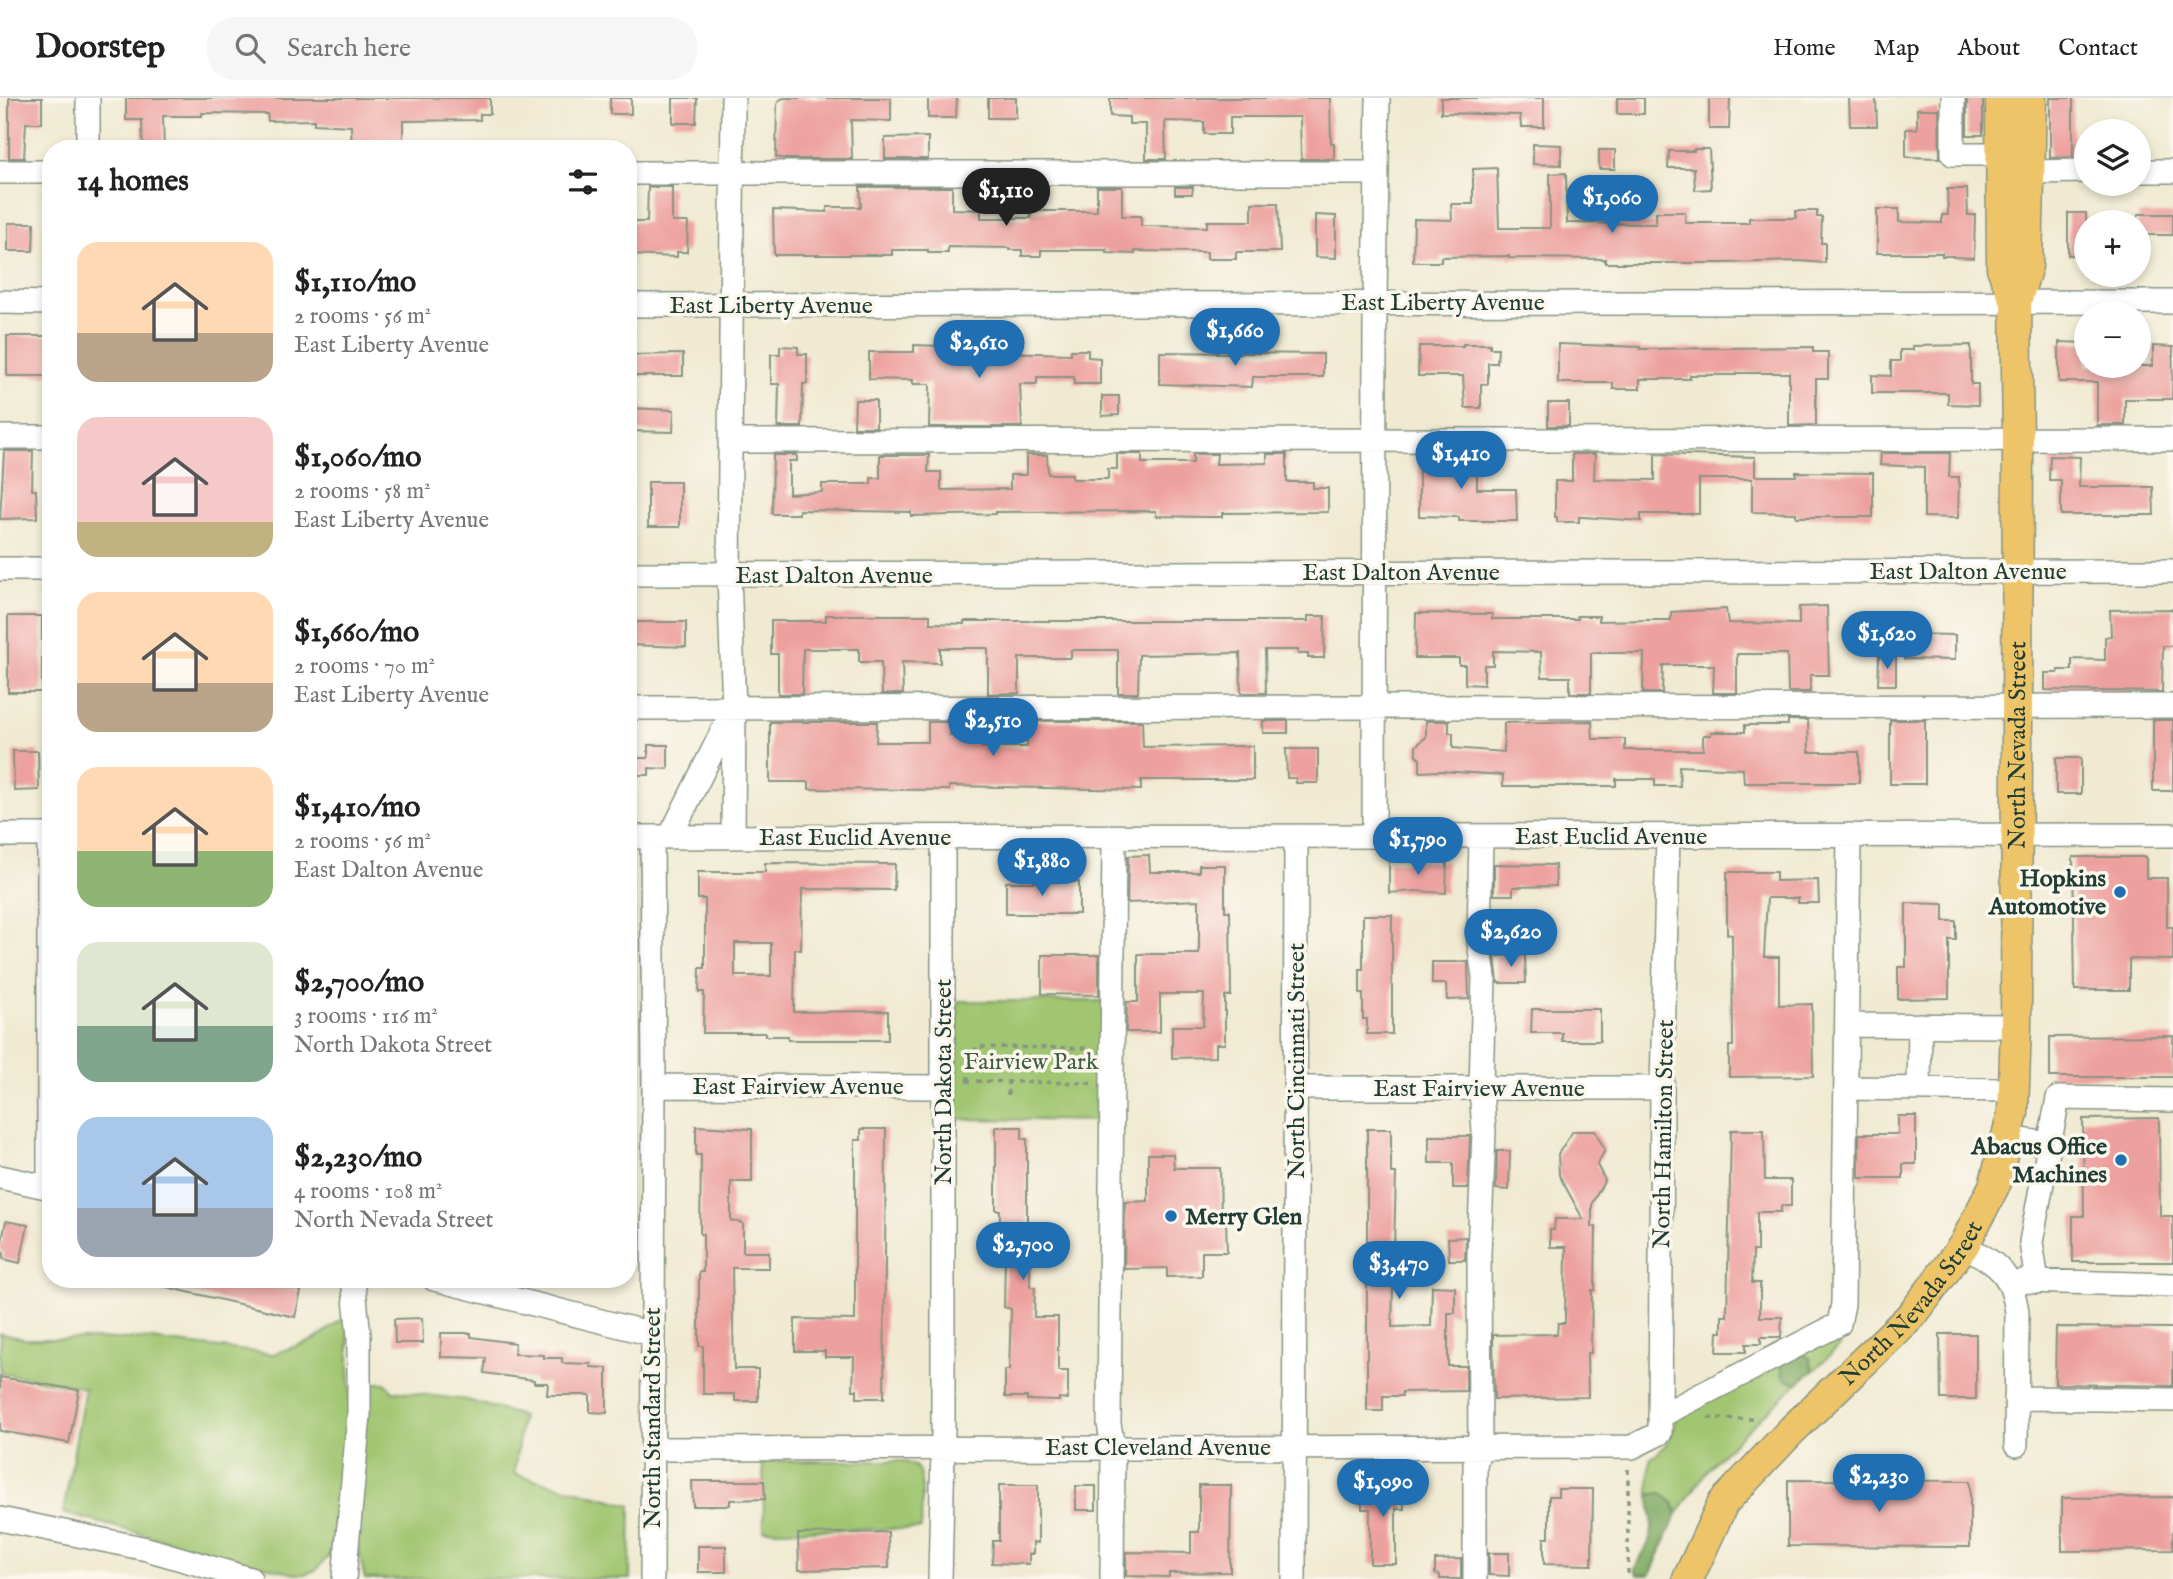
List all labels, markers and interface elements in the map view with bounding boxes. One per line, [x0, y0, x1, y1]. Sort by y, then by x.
search box [207, 17, 697, 80]
text: Doorstep [35, 27, 165, 69]
icon: search [231, 29, 269, 67]
text: Search here [287, 32, 411, 65]
text: Home [1773, 33, 1836, 64]
text: Map [1874, 33, 1920, 64]
text: About [1958, 33, 2020, 64]
text: Contact [2058, 33, 2138, 64]
map controls [2074, 119, 2151, 378]
button: layers [2074, 119, 2151, 196]
text: 14 homes [77, 163, 189, 201]
icon: filters [564, 163, 602, 201]
pin: $1,110 [949, 169, 1063, 228]
text: $1,110 [978, 176, 1034, 205]
pin: $1,060 [1555, 176, 1669, 235]
text: $1,060 [1582, 183, 1642, 212]
button: + [2074, 210, 2151, 287]
text: $1,110/mo [294, 264, 416, 302]
icon: home [133, 270, 217, 354]
street label: East Liberty Avenue [1341, 288, 1545, 319]
street label: East Liberty Avenue [669, 291, 873, 322]
button: − [2074, 301, 2151, 378]
text: 2 rooms · 56 m² [294, 302, 431, 331]
pin: $1,660 [1178, 308, 1292, 368]
text: $1,660 [1206, 316, 1264, 345]
pin: $2,610 [922, 320, 1036, 380]
text: $2,610 [950, 328, 1008, 357]
text: East Liberty Avenue [294, 331, 489, 360]
pin: $1,410 [1404, 432, 1518, 491]
text: $1,060/mo [294, 439, 421, 477]
text: $1,410 [1431, 439, 1491, 468]
icon: home [133, 445, 217, 529]
text: 2 rooms · 58 m² [294, 477, 431, 506]
text: East Liberty Avenue [294, 506, 489, 535]
street label: East Dalton Avenue [1869, 557, 2067, 588]
street label: East Dalton Avenue [1302, 558, 1500, 589]
street label: East Dalton Avenue [735, 561, 933, 592]
pin: $1,620 [1830, 612, 1944, 671]
text: $1,660/mo [294, 614, 419, 652]
text: $1,620 [1857, 619, 1917, 648]
icon: home [133, 620, 217, 704]
street label: North Nevada Street [2003, 641, 2034, 849]
text: 2 rooms · 70 m² [294, 652, 435, 681]
text: East Liberty Avenue [294, 681, 489, 710]
pin: $2,510 [936, 698, 1050, 758]
text: $2,510 [964, 706, 1022, 735]
text: $1,410/mo [294, 789, 420, 827]
icon: home [133, 795, 217, 879]
pin: $1,790 [1361, 818, 1475, 877]
street label: East Euclid Avenue [1515, 822, 1707, 853]
street label: East Euclid Avenue [759, 823, 951, 854]
text: $1,790 [1389, 825, 1447, 854]
text: 2 rooms · 56 m² [294, 827, 431, 856]
pin: $1,880 [985, 838, 1099, 898]
text: $1,880 [1014, 846, 1070, 875]
text: East Dalton Avenue [294, 856, 483, 885]
place label: Hopkins Automotive [1988, 864, 2107, 923]
marker: Hopkins Automotive [2112, 884, 2128, 900]
pin: $2,620 [1454, 910, 1568, 969]
text: $2,620 [1480, 917, 1542, 946]
street label: North Cincinnati Street [1282, 943, 1313, 1179]
text: $2,700/mo [294, 964, 424, 1002]
icon: home [133, 970, 217, 1054]
street label: North Dakota Street [929, 979, 960, 1185]
text: 3 rooms · 116 m² [294, 1002, 438, 1031]
street label: North Hamilton Street [1647, 1019, 1682, 1249]
text: North Dakota Street [294, 1031, 492, 1060]
park label: Fairview Park [963, 1047, 1099, 1078]
street label: East Fairview Avenue [692, 1072, 904, 1103]
street label: East Fairview Avenue [1373, 1074, 1585, 1105]
place label: Abacus Office Machines [1970, 1132, 2108, 1191]
text: $2,230/mo [294, 1139, 422, 1177]
icon: home [133, 1145, 217, 1229]
marker: Abacus Office Machines [2113, 1152, 2129, 1168]
text: 4 rooms · 108 m² [294, 1177, 442, 1206]
place label: Merry Glen [1185, 1202, 1303, 1233]
text: North Nevada Street [294, 1206, 493, 1235]
marker: Merry Glen [1163, 1208, 1179, 1224]
street label: North Nevada Street [1833, 1216, 1991, 1393]
pin: $2,700 [966, 1222, 1080, 1282]
text: $2,700 [992, 1230, 1054, 1259]
pin: $3,470 [1342, 1242, 1456, 1301]
text: $3,470 [1369, 1249, 1429, 1278]
street label: North Standard Street [638, 1307, 669, 1529]
street label: East Cleveland Avenue [1045, 1433, 1271, 1464]
pin: $2,230 [1822, 1454, 1936, 1514]
pin: $1,090 [1326, 1460, 1440, 1519]
text: $2,230 [1849, 1462, 1909, 1491]
text: $1,090 [1353, 1467, 1413, 1496]

